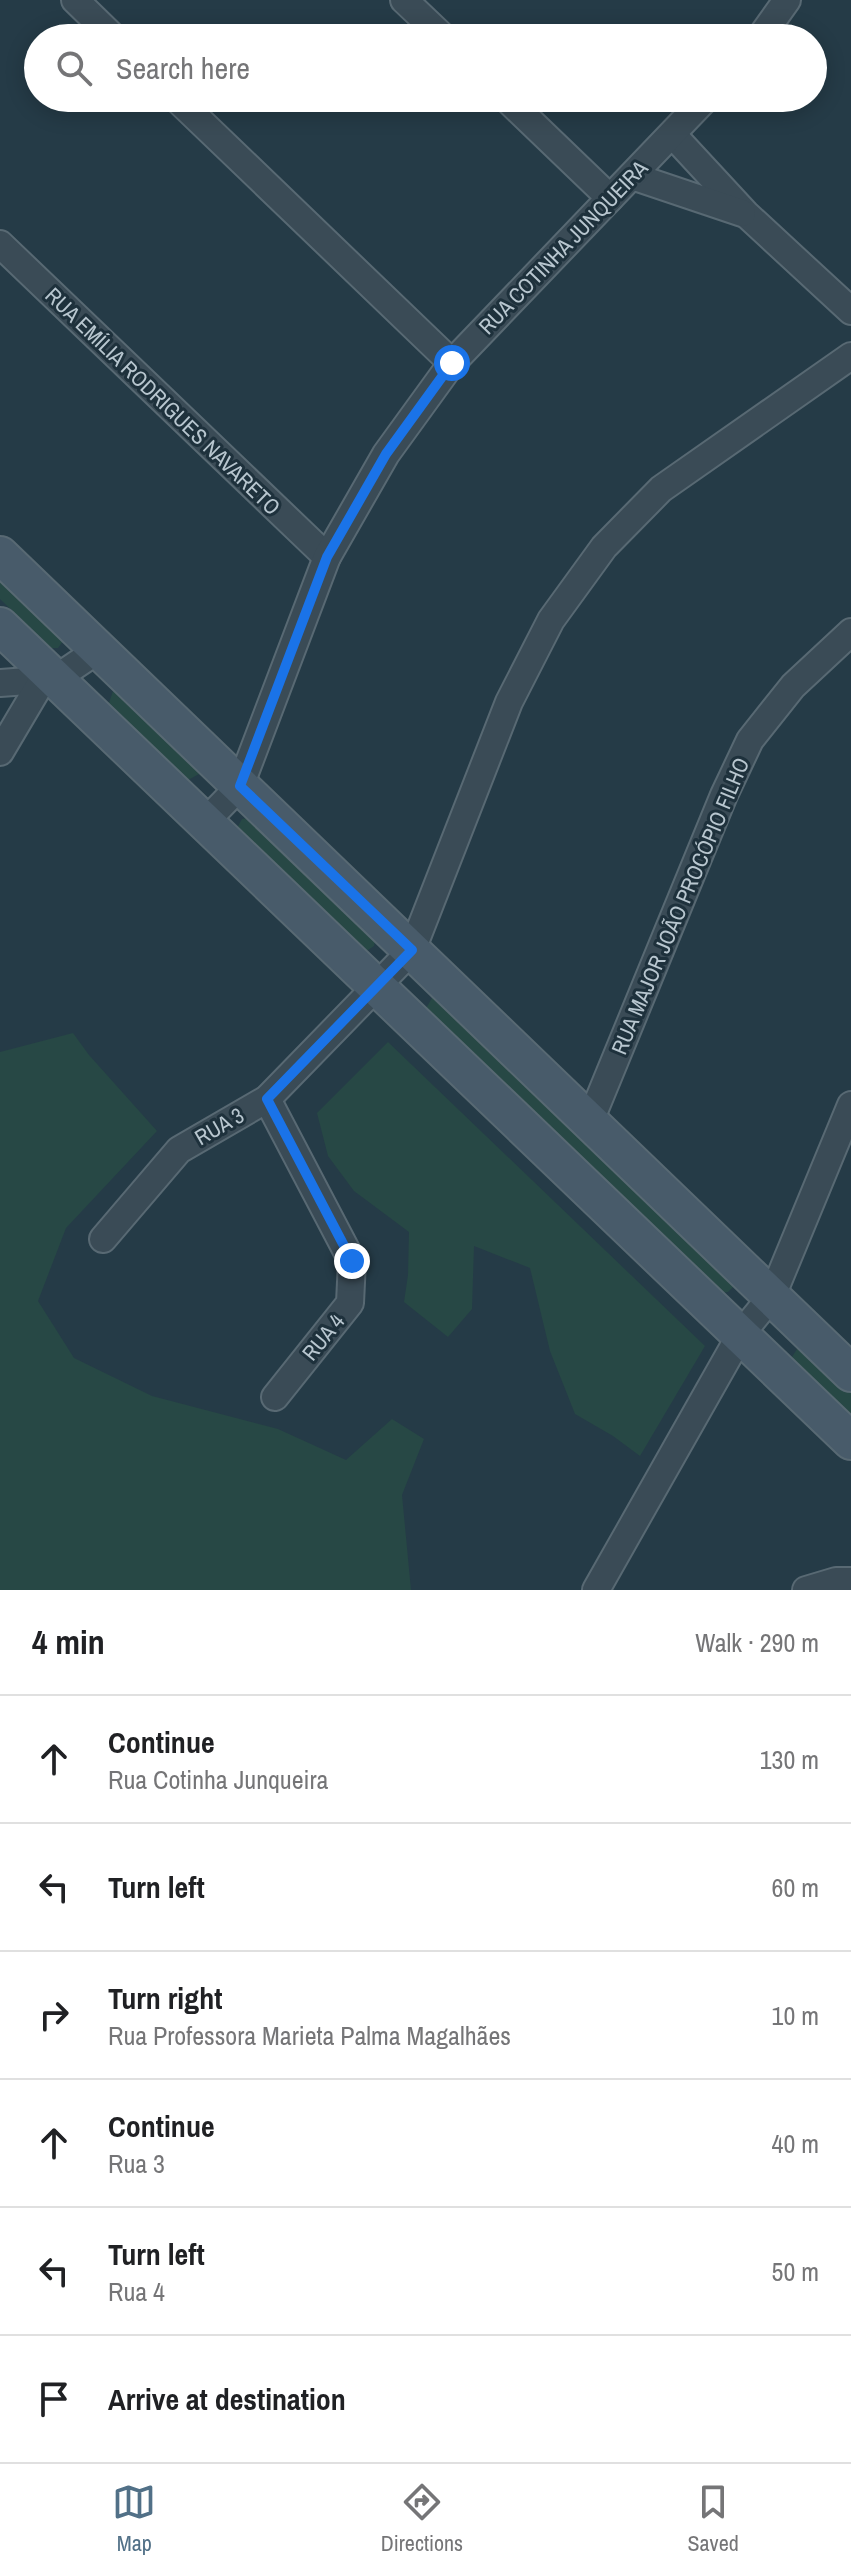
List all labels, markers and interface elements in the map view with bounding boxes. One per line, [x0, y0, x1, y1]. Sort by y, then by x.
search box [24, 24, 827, 112]
icon: search [52, 46, 96, 90]
text: Search here [116, 48, 250, 88]
street label: RUA COTINHA JUNQUEIRA [472, 153, 655, 341]
street label: RUA EMÍLIA RODRIGUES NAVARETO [39, 281, 287, 521]
route start [434, 345, 470, 381]
street label: RUA MAJOR JOÃO PROCÓPIO FILHO [604, 753, 756, 1059]
street label: RUA 3 [189, 1100, 249, 1152]
route end [334, 1243, 370, 1279]
street label: RUA 4 [295, 1307, 351, 1367]
text: 4 min [32, 1619, 105, 1665]
text: Walk · 290 m [695, 1625, 819, 1660]
text: Continue [108, 1722, 215, 1762]
icon: ahead [32, 1737, 76, 1781]
text: 130 m [760, 1742, 819, 1777]
text: Rua Cotinha Junqueira [108, 1762, 328, 1797]
icon: left [32, 1865, 76, 1909]
text: Turn left [108, 1867, 205, 1907]
text: 60 m [772, 1870, 819, 1905]
text: Turn right [108, 1978, 222, 2018]
icon: right [32, 1993, 76, 2037]
text: 10 m [772, 1998, 819, 2033]
text: Rua Professora Marieta Palma Magalhães [108, 2018, 511, 2053]
text: Continue [108, 2106, 215, 2146]
icon: ahead [32, 2121, 76, 2165]
text: 40 m [772, 2126, 819, 2161]
text: Rua 3 [108, 2146, 165, 2181]
text: Turn left [108, 2234, 205, 2274]
icon: left [32, 2249, 76, 2293]
text: 50 m [772, 2254, 819, 2289]
text: Rua 4 [108, 2274, 165, 2309]
icon: arrive [32, 2377, 76, 2421]
text: Arrive at destination [108, 2379, 346, 2419]
tab: Map [112, 2480, 156, 2558]
tab: Directions [381, 2480, 463, 2558]
tab: Saved [688, 2480, 739, 2558]

